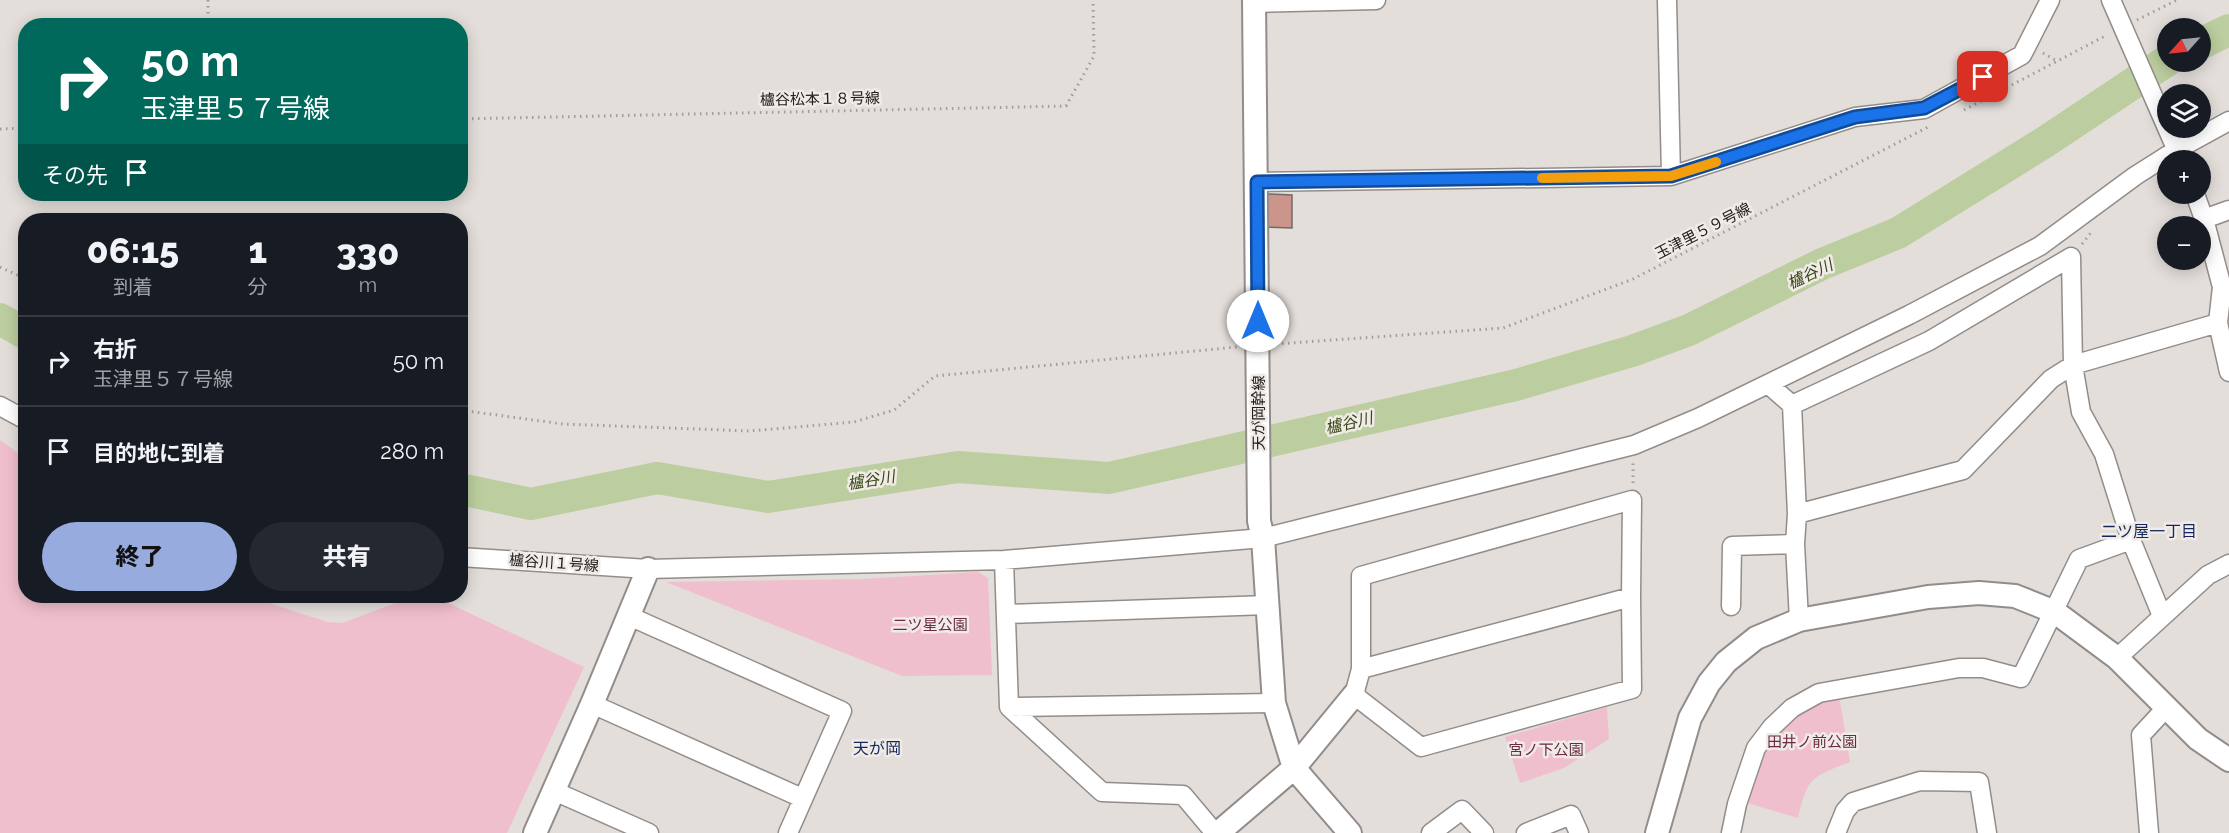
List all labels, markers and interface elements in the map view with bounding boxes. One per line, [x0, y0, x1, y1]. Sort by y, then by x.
north arrow [2157, 18, 2211, 72]
map controls [2157, 18, 2211, 270]
text: 50 m [141, 37, 239, 86]
icon: right [42, 42, 120, 120]
pin [1957, 51, 2008, 102]
icon: arrive [1966, 60, 1999, 93]
button: layers [2157, 84, 2211, 138]
street label: 櫨谷松本１８号線 [760, 89, 880, 109]
text: 玉津里５７号線 [141, 93, 330, 124]
button: + [2157, 150, 2211, 204]
icon: arrive [120, 156, 153, 189]
text: その先 [42, 162, 108, 188]
street label: 玉津里５９号線 [1652, 199, 1754, 263]
button: − [2157, 216, 2211, 270]
text: 06:15 [87, 229, 179, 271]
text: 1 [248, 229, 267, 271]
text: 330 [336, 231, 399, 273]
water label: 櫨谷川 [1784, 254, 1838, 293]
text: m [359, 273, 377, 297]
text: 到着 [113, 275, 153, 299]
text: 分 [248, 275, 268, 299]
position arrow [1226, 289, 1290, 353]
text: 右折 [93, 336, 137, 362]
icon: right [42, 345, 75, 378]
text: 50 m [393, 348, 444, 374]
text: 玉津里５７号線 [93, 367, 233, 391]
street label: 天が岡幹線 [1250, 375, 1268, 451]
water label: 櫨谷川 [1323, 408, 1376, 438]
icon: arrive [42, 435, 75, 468]
text: 280 m [380, 438, 444, 464]
text: 目的地に到着 [93, 440, 225, 466]
water label: 櫨谷川 [846, 467, 898, 493]
button: 終了 [42, 522, 237, 591]
button: 共有 [249, 522, 444, 591]
district label: 二ツ屋一丁目 [2101, 522, 2197, 541]
street label: 櫨谷川１号線 [508, 551, 600, 575]
park label: 二ツ星公園 [892, 616, 968, 634]
park label: 田井ノ前公園 [1767, 733, 1857, 751]
district label: 天が岡 [853, 739, 901, 758]
park label: 宮ノ下公園 [1508, 741, 1584, 759]

